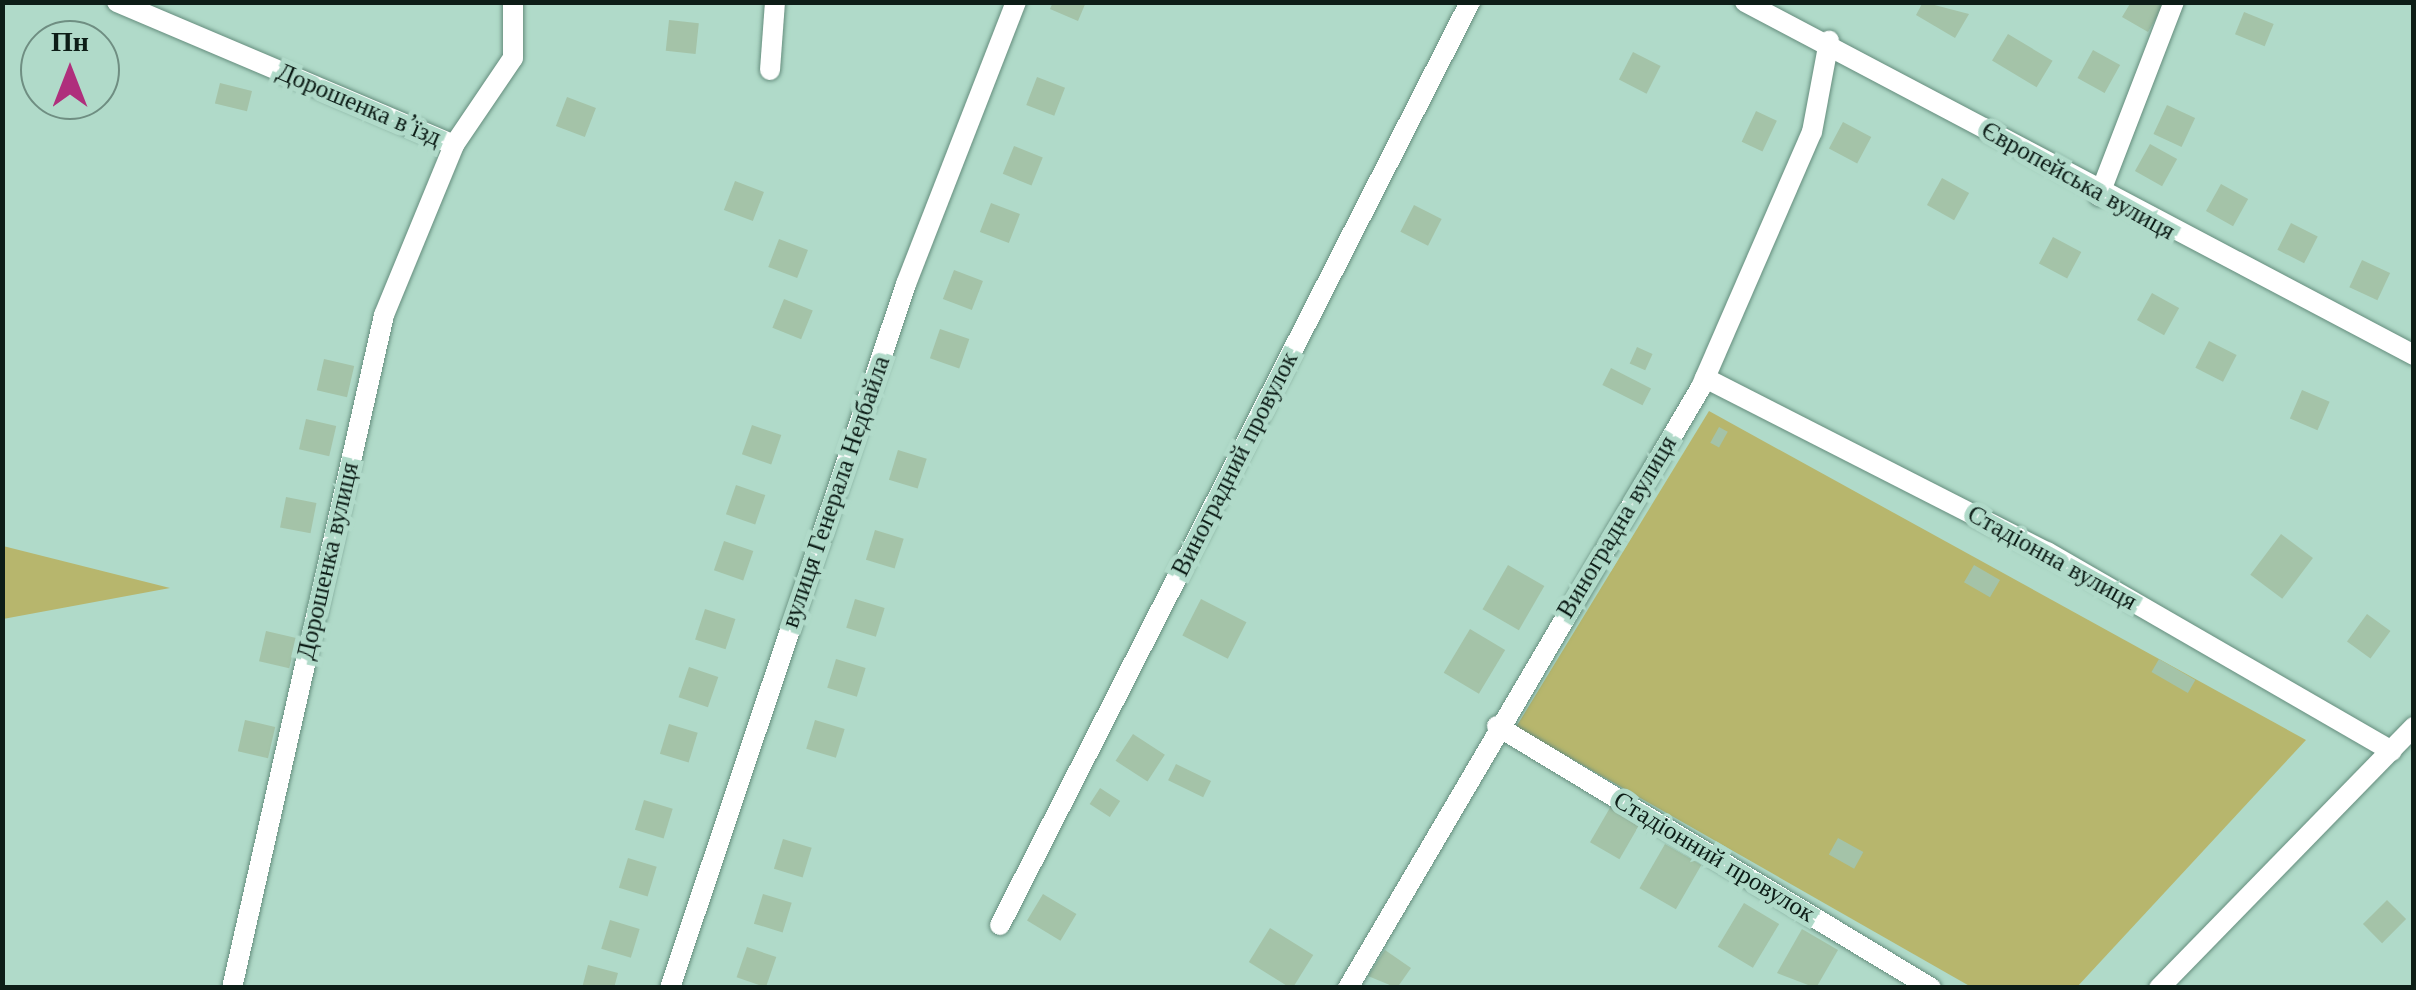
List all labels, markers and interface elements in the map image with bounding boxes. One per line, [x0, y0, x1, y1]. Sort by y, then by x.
north arrow [20, 20, 120, 120]
text: Пн [51, 24, 89, 59]
street label: Дорошенка в’їзд [272, 57, 446, 153]
street label: Європейська вулиця [1976, 115, 2180, 247]
street label: Виноградний провулок [1165, 347, 1305, 581]
street label: вулиця Генерала Недбайла [775, 352, 897, 632]
street label: Виноградна вулиця [1551, 430, 1683, 624]
street label: Дорошенка вулиця [291, 460, 365, 662]
street label: Стадіонна вулиця [1962, 499, 2142, 617]
street label: Стадіонний провулок [1608, 785, 1820, 929]

